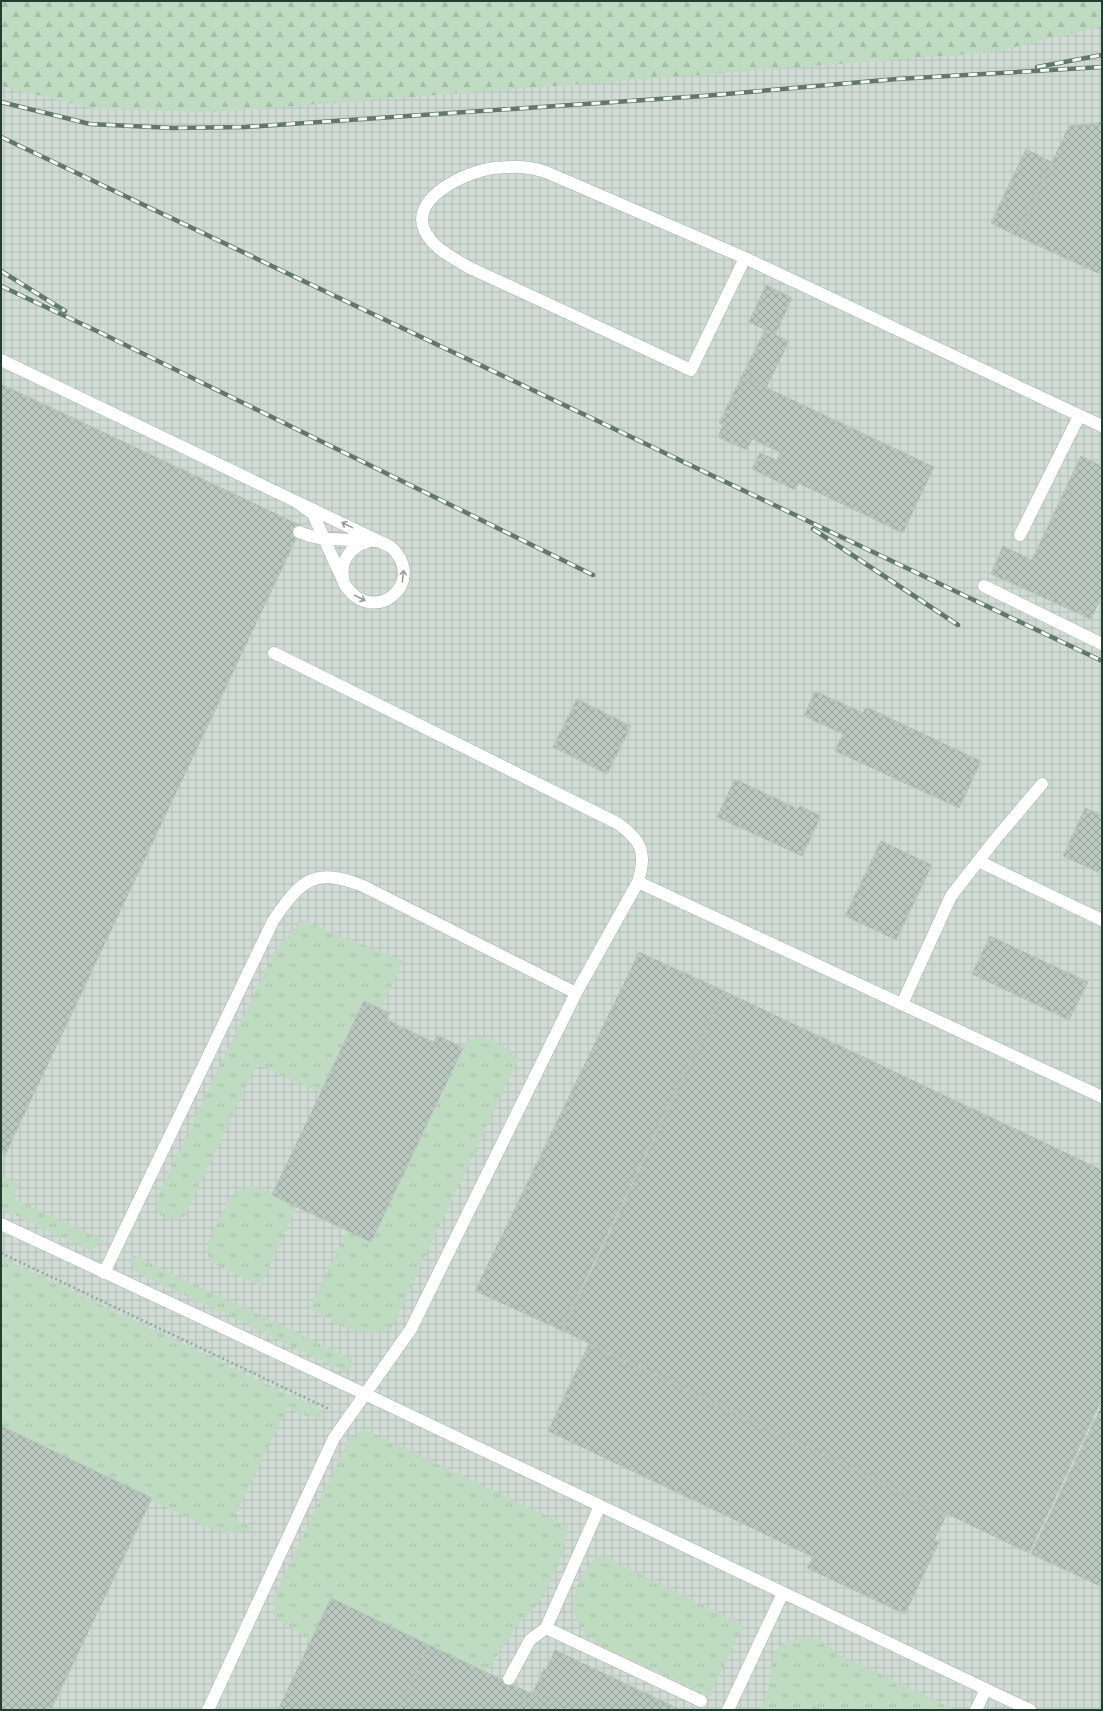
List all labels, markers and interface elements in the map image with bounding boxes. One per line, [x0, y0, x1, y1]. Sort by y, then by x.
one-way arrow [341, 521, 353, 528]
one-way arrow [400, 570, 407, 583]
one-way arrow [353, 595, 365, 603]

